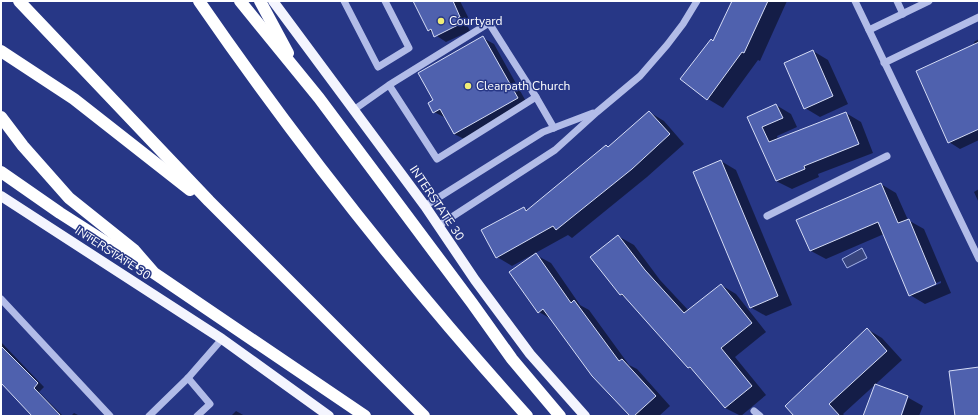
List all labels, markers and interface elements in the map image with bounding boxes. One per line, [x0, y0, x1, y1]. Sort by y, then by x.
place label: Courtyard [449, 13, 503, 29]
marker: Courtyard [436, 16, 446, 26]
place label: Clearpath Church [476, 78, 570, 94]
marker: Clearpath Church [463, 81, 473, 91]
street label: INTERSTATE 30 [406, 162, 468, 244]
street label: INTERSTATE 30 [72, 223, 154, 283]

